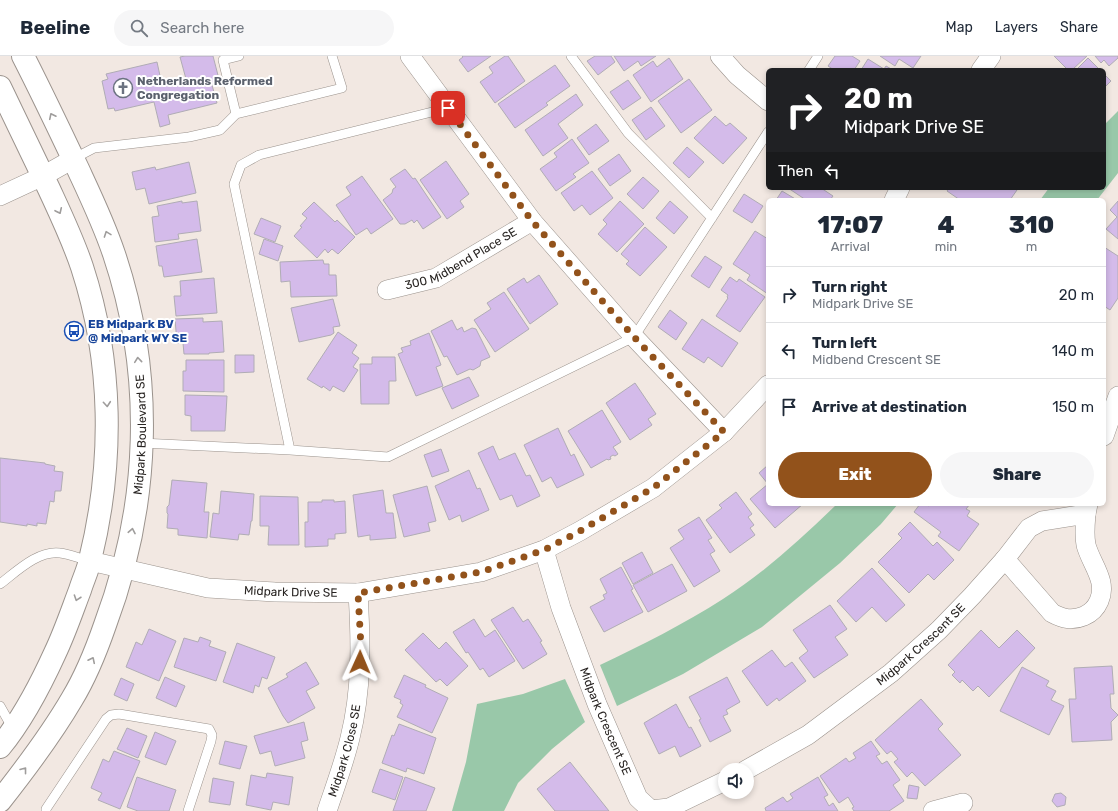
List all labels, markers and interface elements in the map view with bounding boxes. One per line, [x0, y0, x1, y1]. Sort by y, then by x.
search box [114, 10, 394, 46]
text: Beeline [20, 16, 90, 39]
icon: search [128, 17, 150, 39]
text: Search here [160, 19, 244, 37]
text: Map [946, 19, 973, 36]
text: Layers [995, 19, 1038, 36]
text: Share [1060, 19, 1098, 36]
place label: Netherlands Reformed Congregation [137, 74, 273, 102]
church icon: Netherlands Reformed Congregation [112, 77, 134, 99]
text: 20 m [844, 82, 913, 115]
icon: right [778, 84, 830, 136]
pin [431, 91, 465, 125]
icon: arrive [437, 97, 459, 119]
one-way arrow [49, 113, 57, 120]
text: Midpark Drive SE [844, 116, 984, 138]
icon: left [821, 160, 843, 182]
text: Then [778, 162, 813, 180]
one-way arrow [54, 207, 62, 214]
text: 17:07 [818, 211, 883, 239]
text: 4 [937, 211, 954, 239]
text: 310 [1009, 211, 1054, 239]
street label: 300 Midbend Place SE [404, 225, 519, 292]
one-way arrow [103, 230, 112, 237]
text: Arrival [831, 239, 870, 254]
text: min [935, 239, 957, 254]
text: m [1026, 239, 1037, 254]
text: Turn right [812, 278, 887, 296]
icon: right [778, 284, 800, 306]
text: 20 m [1059, 286, 1094, 304]
text: Midpark Drive SE [812, 296, 913, 311]
place label: EB Midpark BV @ Midpark WY SE [88, 317, 187, 345]
bus stop icon: EB Midpark BV @ Midpark WY SE [63, 320, 85, 342]
text: Turn left [812, 334, 877, 352]
icon: left [778, 340, 800, 362]
text: 140 m [1052, 342, 1094, 360]
text: Midbend Crescent SE [812, 352, 941, 367]
one-way arrow [134, 357, 143, 363]
street label: Midpark Boulevard SE [131, 374, 149, 496]
icon: arrive [778, 396, 800, 418]
text: Arrive at destination [812, 398, 967, 416]
text: 150 m [1052, 398, 1094, 416]
one-way arrow [102, 401, 111, 407]
button: Exit [778, 452, 932, 498]
button: Share [940, 452, 1094, 498]
one-way arrow [128, 528, 136, 534]
street label: Midpark Drive SE [244, 583, 338, 600]
one-way arrow [73, 594, 82, 601]
street label: Midpark Crescent SE [874, 600, 968, 688]
position arrow [339, 641, 381, 683]
one-way arrow [87, 656, 95, 664]
street label: Midpark Crescent SE [577, 665, 634, 777]
street label: Midpark Close SE [325, 703, 363, 799]
map controls [718, 763, 754, 799]
button: sound [718, 763, 754, 799]
one-way arrow [19, 768, 26, 775]

